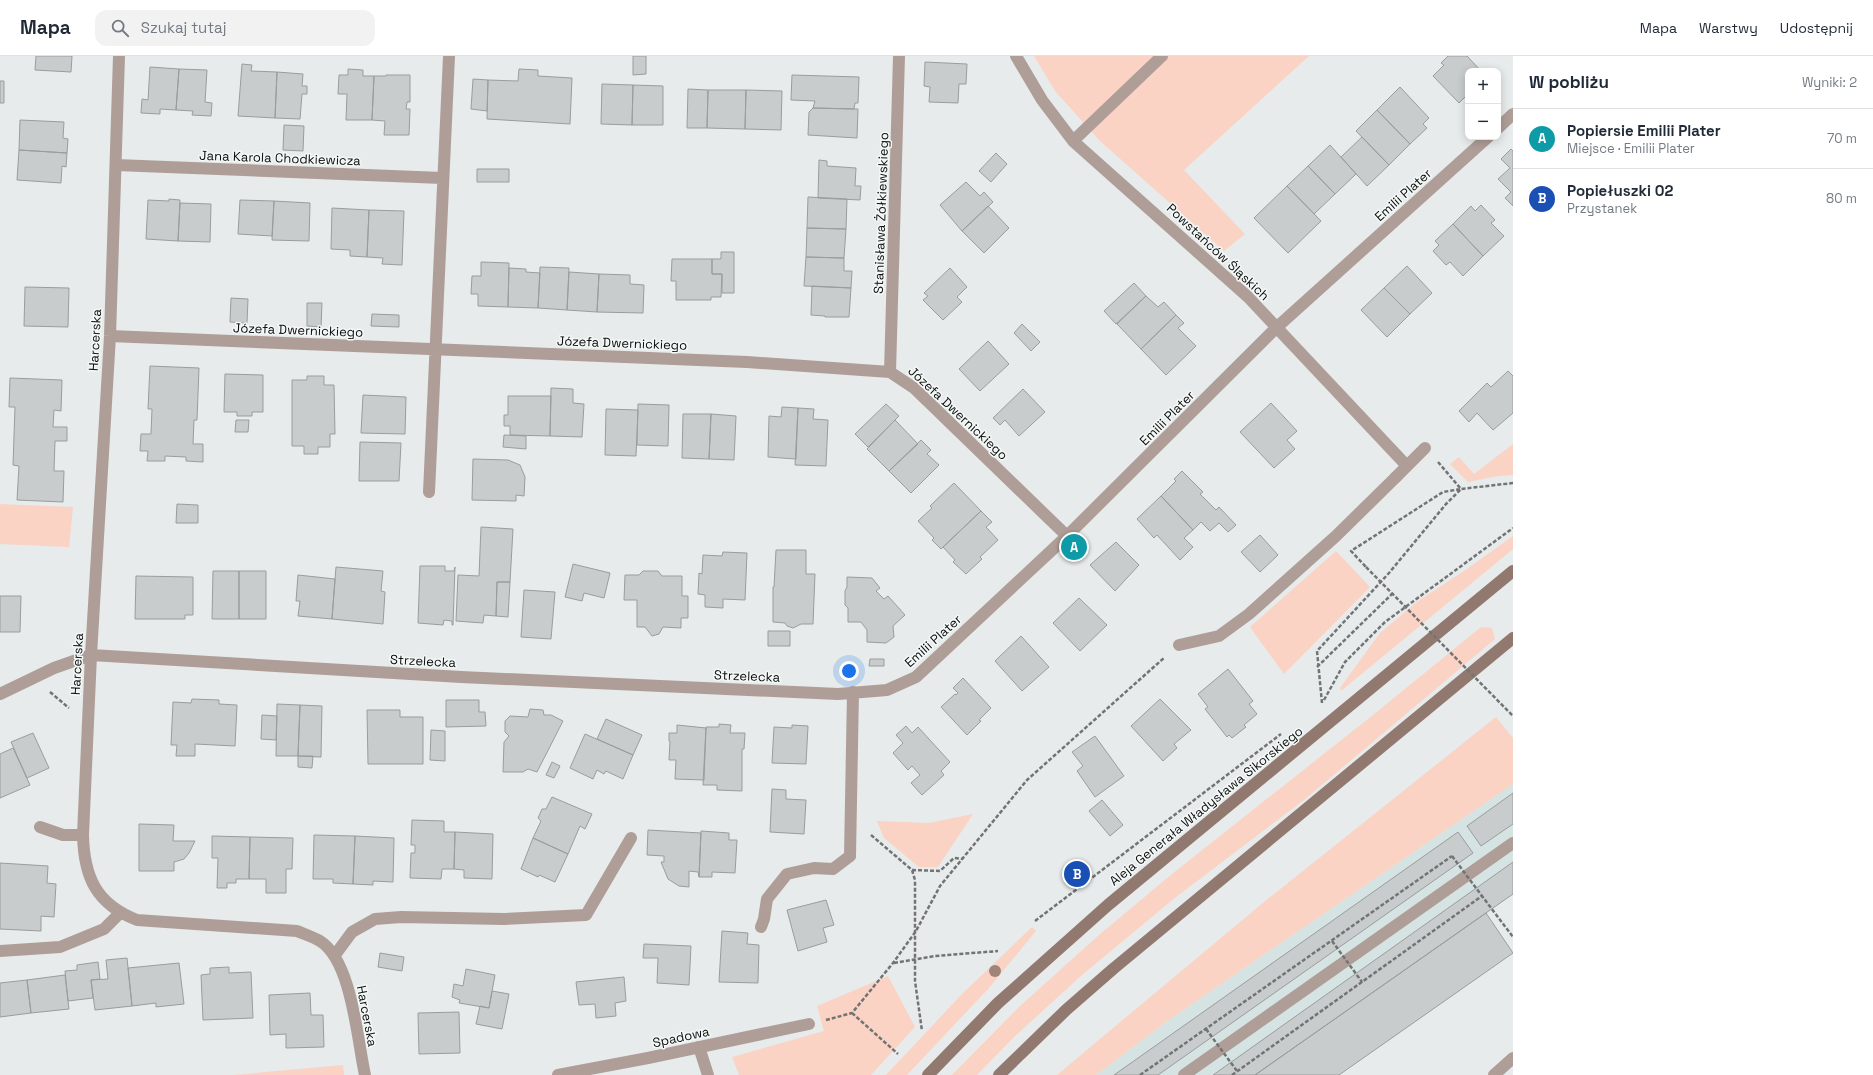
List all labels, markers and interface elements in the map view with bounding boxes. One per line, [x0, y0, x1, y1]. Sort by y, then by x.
search box [95, 10, 375, 46]
text: Mapa [20, 15, 71, 40]
icon: search [109, 17, 131, 39]
text: Szukaj tutaj [141, 18, 226, 37]
text: Mapa [1640, 19, 1677, 37]
text: Warstwy [1699, 19, 1758, 37]
text: Udostępnij [1780, 19, 1853, 37]
map controls [1465, 68, 1501, 140]
button: + [1465, 68, 1501, 104]
text: W pobliżu [1529, 71, 1609, 93]
text: Wyniki: 2 [1802, 74, 1857, 91]
button: − [1465, 104, 1501, 140]
text: Popiersie Emilii Plater [1567, 121, 1721, 140]
text: A [1538, 130, 1546, 147]
text: 70 m [1827, 130, 1857, 147]
street label: Stanisława Żółkiewskiego [870, 132, 892, 294]
text: Miejsce · Emilii Plater [1567, 140, 1695, 157]
street label: Jana Karola Chodkiewicza [199, 147, 362, 169]
street label: Emilii Plater [1371, 165, 1435, 225]
text: Popiełuszki 02 [1567, 181, 1673, 200]
text: B [1538, 190, 1546, 207]
text: 80 m [1826, 190, 1857, 207]
street label: Powstańców Śląskich [1163, 200, 1273, 304]
text: Przystanek [1567, 200, 1637, 217]
street label: Harcerska [85, 308, 105, 371]
street label: Józefa Dwernickiego [233, 319, 363, 341]
street label: Józefa Dwernickiego [557, 332, 687, 354]
street label: Józefa Dwernickiego [905, 362, 1011, 464]
street label: Emilii Plater [1136, 387, 1198, 449]
pin: A [1061, 532, 1087, 562]
street label: Emilii Plater [901, 611, 965, 671]
street label: Harcerska [67, 632, 87, 695]
street label: Strzelecka [390, 651, 457, 671]
your location [839, 661, 859, 681]
street label: Strzelecka [714, 666, 781, 686]
street label: Aleja Generała Władysława Sikorskiego [1106, 723, 1306, 889]
pin: B [1064, 859, 1090, 889]
street label: Harcerska [353, 984, 381, 1049]
street label: Spadowa [651, 1023, 711, 1051]

